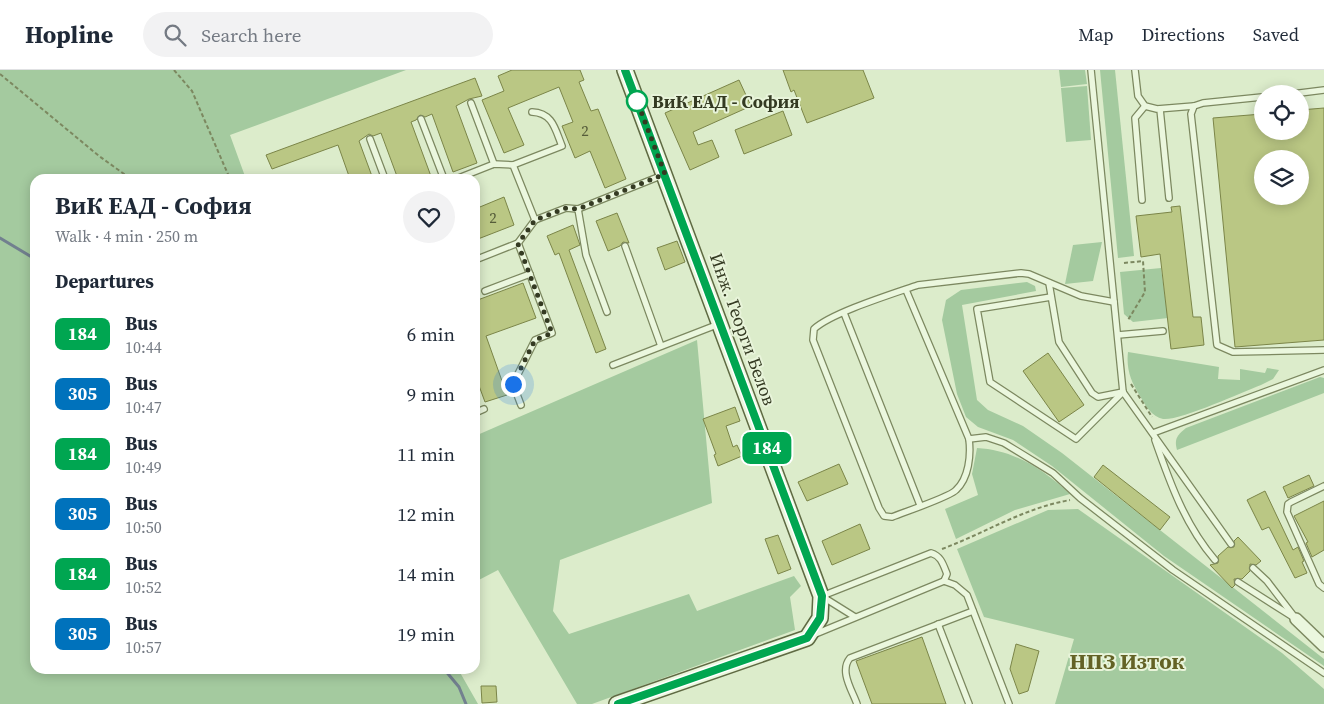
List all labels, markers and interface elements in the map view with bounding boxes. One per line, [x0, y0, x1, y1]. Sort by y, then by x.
search box [143, 12, 493, 57]
text: Hopline [25, 18, 113, 51]
icon: search [161, 21, 189, 49]
text: Search here [201, 22, 301, 48]
text: Map [1078, 22, 1114, 47]
text: Directions [1142, 22, 1225, 47]
text: Saved [1253, 22, 1299, 47]
map controls [1254, 85, 1309, 205]
button: locate [1254, 85, 1309, 140]
place label: ВиК ЕАД - София [652, 89, 800, 114]
marker: ВиК ЕАД - София [626, 90, 648, 112]
house number: 2 [581, 120, 589, 141]
button: layers [1254, 150, 1309, 205]
text: ВиК ЕАД - София [55, 189, 252, 222]
button: heart [403, 191, 455, 243]
house number: 2 [489, 207, 497, 228]
text: Walk · 4 min · 250 m [55, 225, 198, 247]
street label: Инж. Георги Белов [704, 249, 782, 409]
text: Departures [55, 268, 154, 294]
text: Bus [125, 310, 157, 336]
text: 184 [68, 321, 97, 346]
text: 6 min [407, 321, 455, 347]
text: 10:44 [125, 336, 162, 358]
text: Bus [125, 370, 157, 396]
your location [501, 372, 526, 397]
text: 305 [68, 381, 97, 406]
text: 9 min [407, 381, 455, 407]
text: 10:47 [125, 396, 162, 418]
text: Bus [125, 430, 157, 456]
line badge: 184 [738, 432, 796, 464]
text: 184 [752, 435, 782, 460]
text: 184 [68, 441, 97, 466]
text: 11 min [397, 441, 455, 467]
text: 10:49 [125, 456, 162, 478]
text: Bus [125, 490, 157, 516]
text: 305 [68, 501, 97, 526]
text: 12 min [397, 501, 455, 527]
text: 10:50 [125, 516, 162, 538]
text: Bus [125, 550, 157, 576]
text: 184 [68, 561, 97, 586]
text: 14 min [397, 561, 455, 587]
text: 10:52 [125, 576, 162, 598]
text: Bus [125, 610, 157, 636]
text: 305 [68, 621, 97, 646]
text: 19 min [397, 621, 455, 647]
text: 10:57 [125, 636, 162, 658]
district label: НПЗ Изток [1069, 646, 1185, 676]

